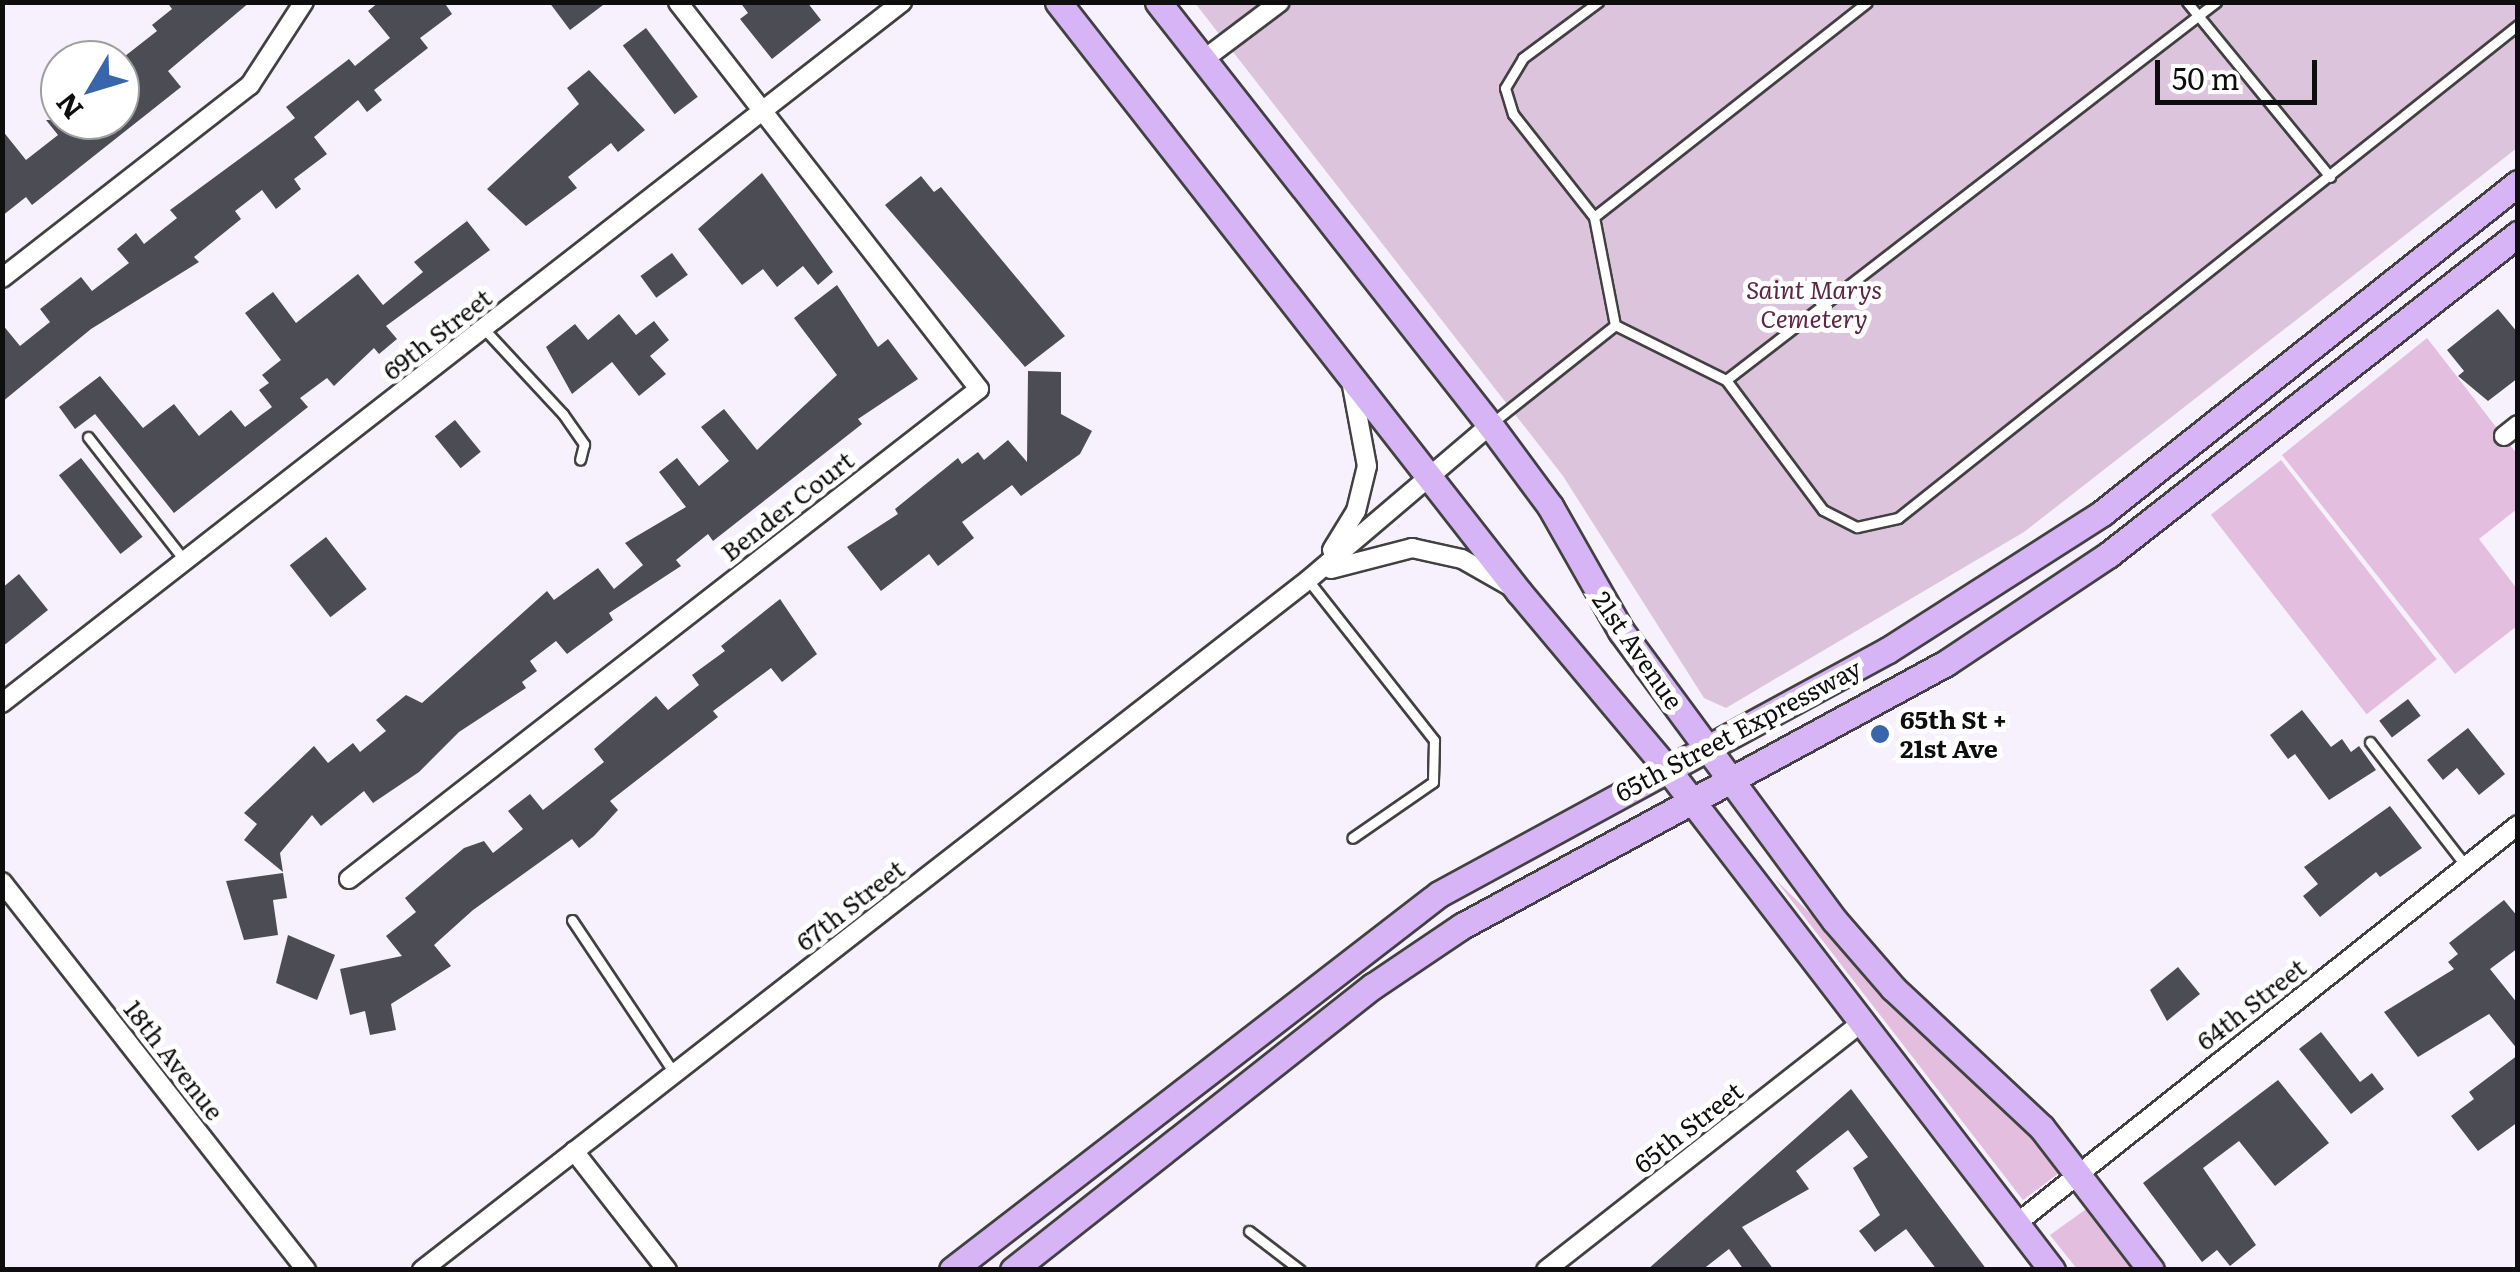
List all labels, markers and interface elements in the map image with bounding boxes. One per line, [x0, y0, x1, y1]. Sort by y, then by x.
north arrow [40, 40, 140, 140]
scale bar [2160, 40, 2322, 102]
text: 50 m [2172, 55, 2240, 99]
text: N [44, 85, 92, 129]
park label: Saint Marys Cemetery [1746, 275, 1882, 334]
street label: 69th Street [377, 282, 497, 386]
street label: Bender Court [715, 445, 859, 567]
street label: 21st Avenue [1586, 585, 1690, 715]
street label: 65th Street Expressway [1610, 652, 1866, 808]
place label: 65th St + 21st Ave [1900, 705, 2007, 764]
marker: 65th St + 21st Ave [1869, 723, 1891, 745]
street label: 67th Street [790, 853, 910, 957]
street label: 64th Street [2190, 952, 2312, 1056]
street label: 18th Avenue [118, 994, 230, 1126]
street label: 65th Street [1628, 1075, 1748, 1179]

